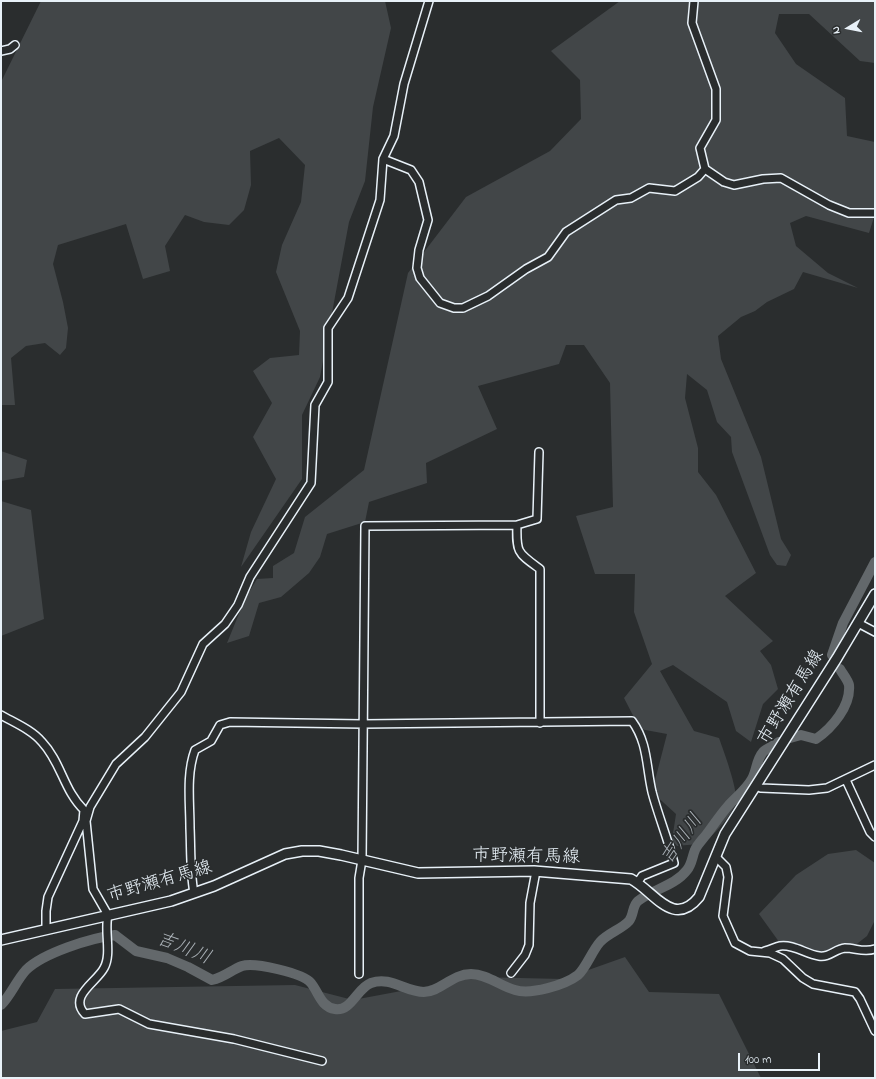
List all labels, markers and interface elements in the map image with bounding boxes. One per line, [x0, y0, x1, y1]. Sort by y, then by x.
north arrow [828, 8, 868, 48]
text: N [828, 25, 845, 35]
street label: 市野瀬有馬線 [754, 646, 830, 750]
water label: 吉川川 [657, 810, 709, 870]
street label: 市野瀬有馬線 [472, 846, 580, 870]
street label: 市野瀬有馬線 [105, 858, 215, 908]
water label: 吉川川 [152, 929, 214, 971]
scale bar [740, 1045, 822, 1071]
text: 100 m [745, 1051, 772, 1069]

